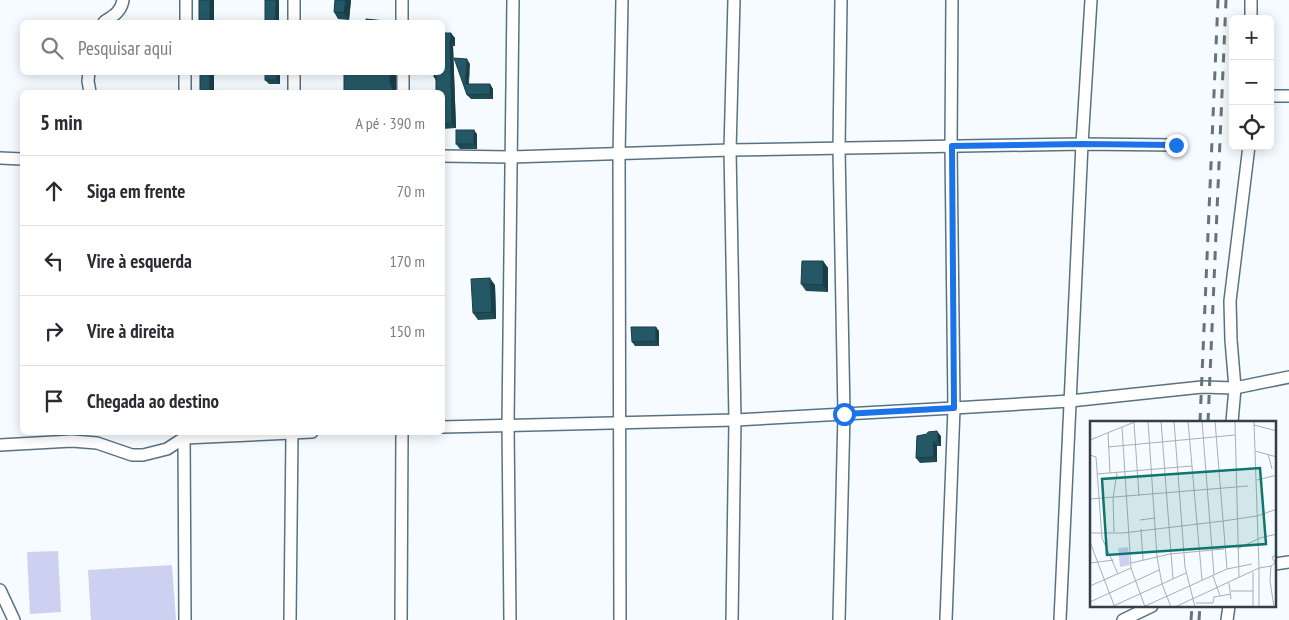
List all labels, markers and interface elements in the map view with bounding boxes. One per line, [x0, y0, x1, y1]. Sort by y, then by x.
map controls [1229, 15, 1274, 150]
button: + [1229, 15, 1274, 60]
search box [20, 20, 445, 75]
icon: search [38, 34, 66, 62]
text: Pesquisar aqui [78, 36, 172, 60]
button: − [1229, 60, 1274, 105]
button: locate [1229, 105, 1274, 150]
text: 5 min [40, 109, 82, 136]
text: A pé · 390 m [355, 113, 425, 133]
route end [1165, 134, 1188, 157]
icon: ahead [40, 177, 68, 205]
text: Siga em frente [87, 179, 185, 203]
text: 70 m [397, 181, 425, 201]
icon: left [40, 247, 68, 275]
text: Vire à esquerda [87, 249, 192, 273]
text: 170 m [390, 251, 425, 271]
icon: right [40, 317, 68, 345]
text: Vire à direita [87, 319, 174, 343]
text: 150 m [390, 321, 425, 341]
icon: arrive [40, 387, 68, 415]
text: Chegada ao destino [87, 389, 219, 413]
route start [833, 403, 856, 426]
inset map [1090, 421, 1276, 608]

